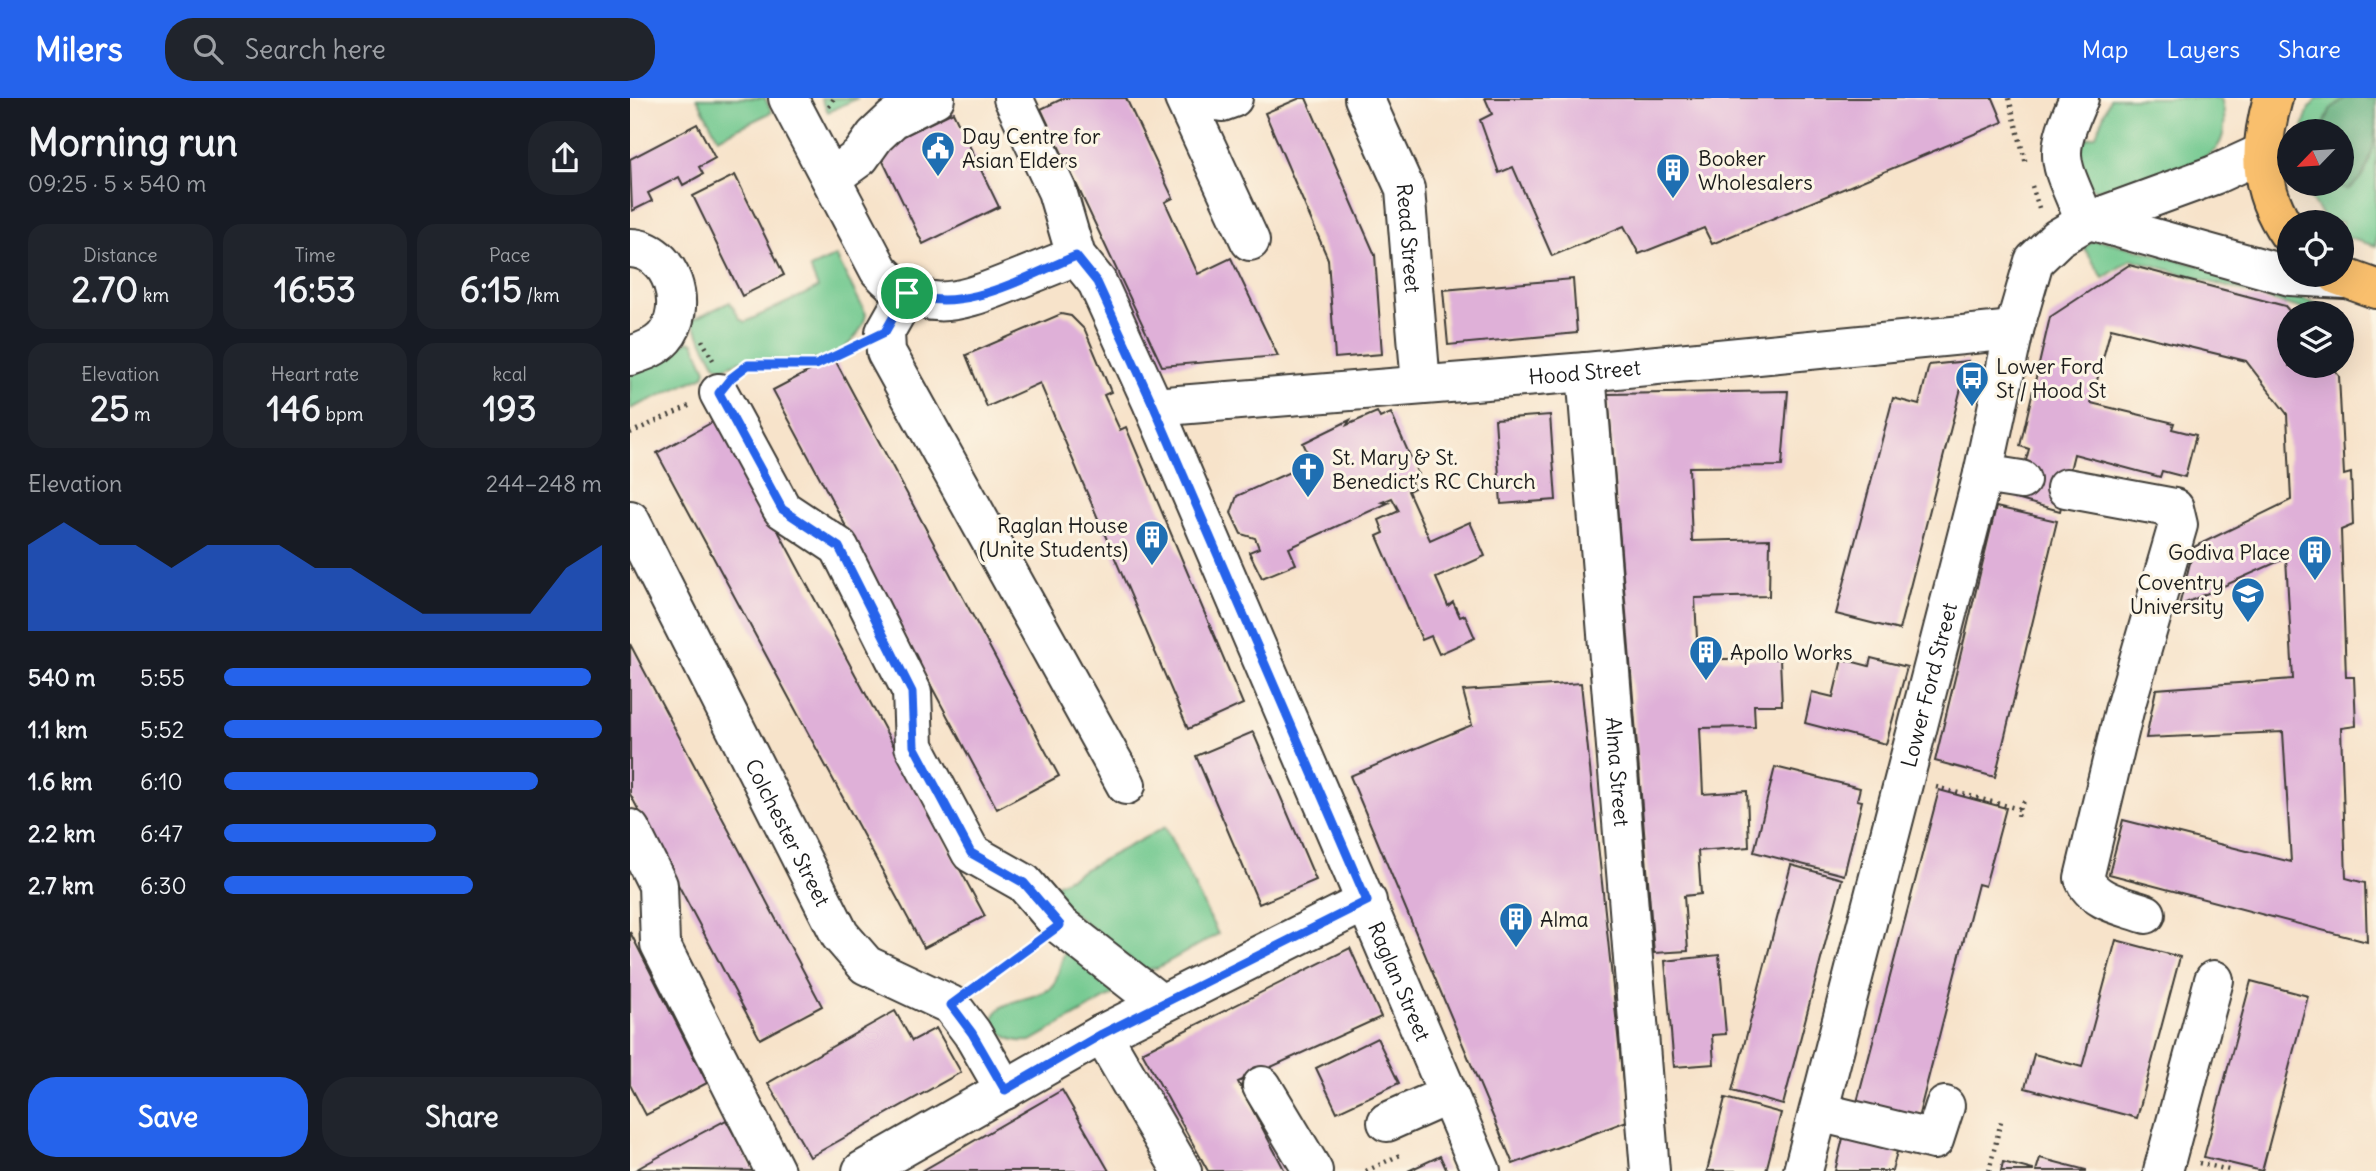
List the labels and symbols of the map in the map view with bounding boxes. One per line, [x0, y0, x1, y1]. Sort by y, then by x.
north arrow [2277, 119, 2354, 196]
place label: Day Centre for Asian Elders [962, 123, 1101, 174]
public building icon: Day Centre for Asian Elders [919, 129, 957, 178]
place label: Booker Wholesalers [1698, 145, 1813, 196]
building icon: Booker Wholesalers [1654, 151, 1692, 200]
street label: Read Street [1391, 182, 1427, 294]
pin [877, 263, 937, 323]
street label: Hood Street [1528, 353, 1642, 390]
place label: Lower Ford St / Hood St [1996, 353, 2106, 404]
bus stop icon: Lower Ford St / Hood St [1953, 359, 1991, 408]
place label: St. Mary & St. Benedict’s RC Church [1332, 444, 1536, 495]
church icon: St. Mary & St. Benedict’s RC Church [1289, 450, 1327, 499]
place label: Raglan House (Unite Students) [979, 512, 1128, 563]
building icon: Raglan House (Unite Students) [1133, 518, 1171, 567]
building icon: Godiva Place [2296, 533, 2334, 582]
place label: Godiva Place [2168, 539, 2290, 566]
place label: Coventry University [2130, 569, 2224, 620]
school or university icon: Coventry University [2229, 575, 2267, 624]
street label: Lower Ford Street [1894, 600, 1963, 770]
building icon: Apollo Works [1687, 633, 1725, 682]
place label: Apollo Works [1730, 639, 1852, 666]
street label: Alma Street [1600, 716, 1636, 827]
street label: Colchester Street [739, 754, 837, 911]
building icon: Alma [1497, 900, 1535, 949]
place label: Alma [1540, 906, 1589, 933]
street label: Raglan Street [1362, 918, 1437, 1045]

